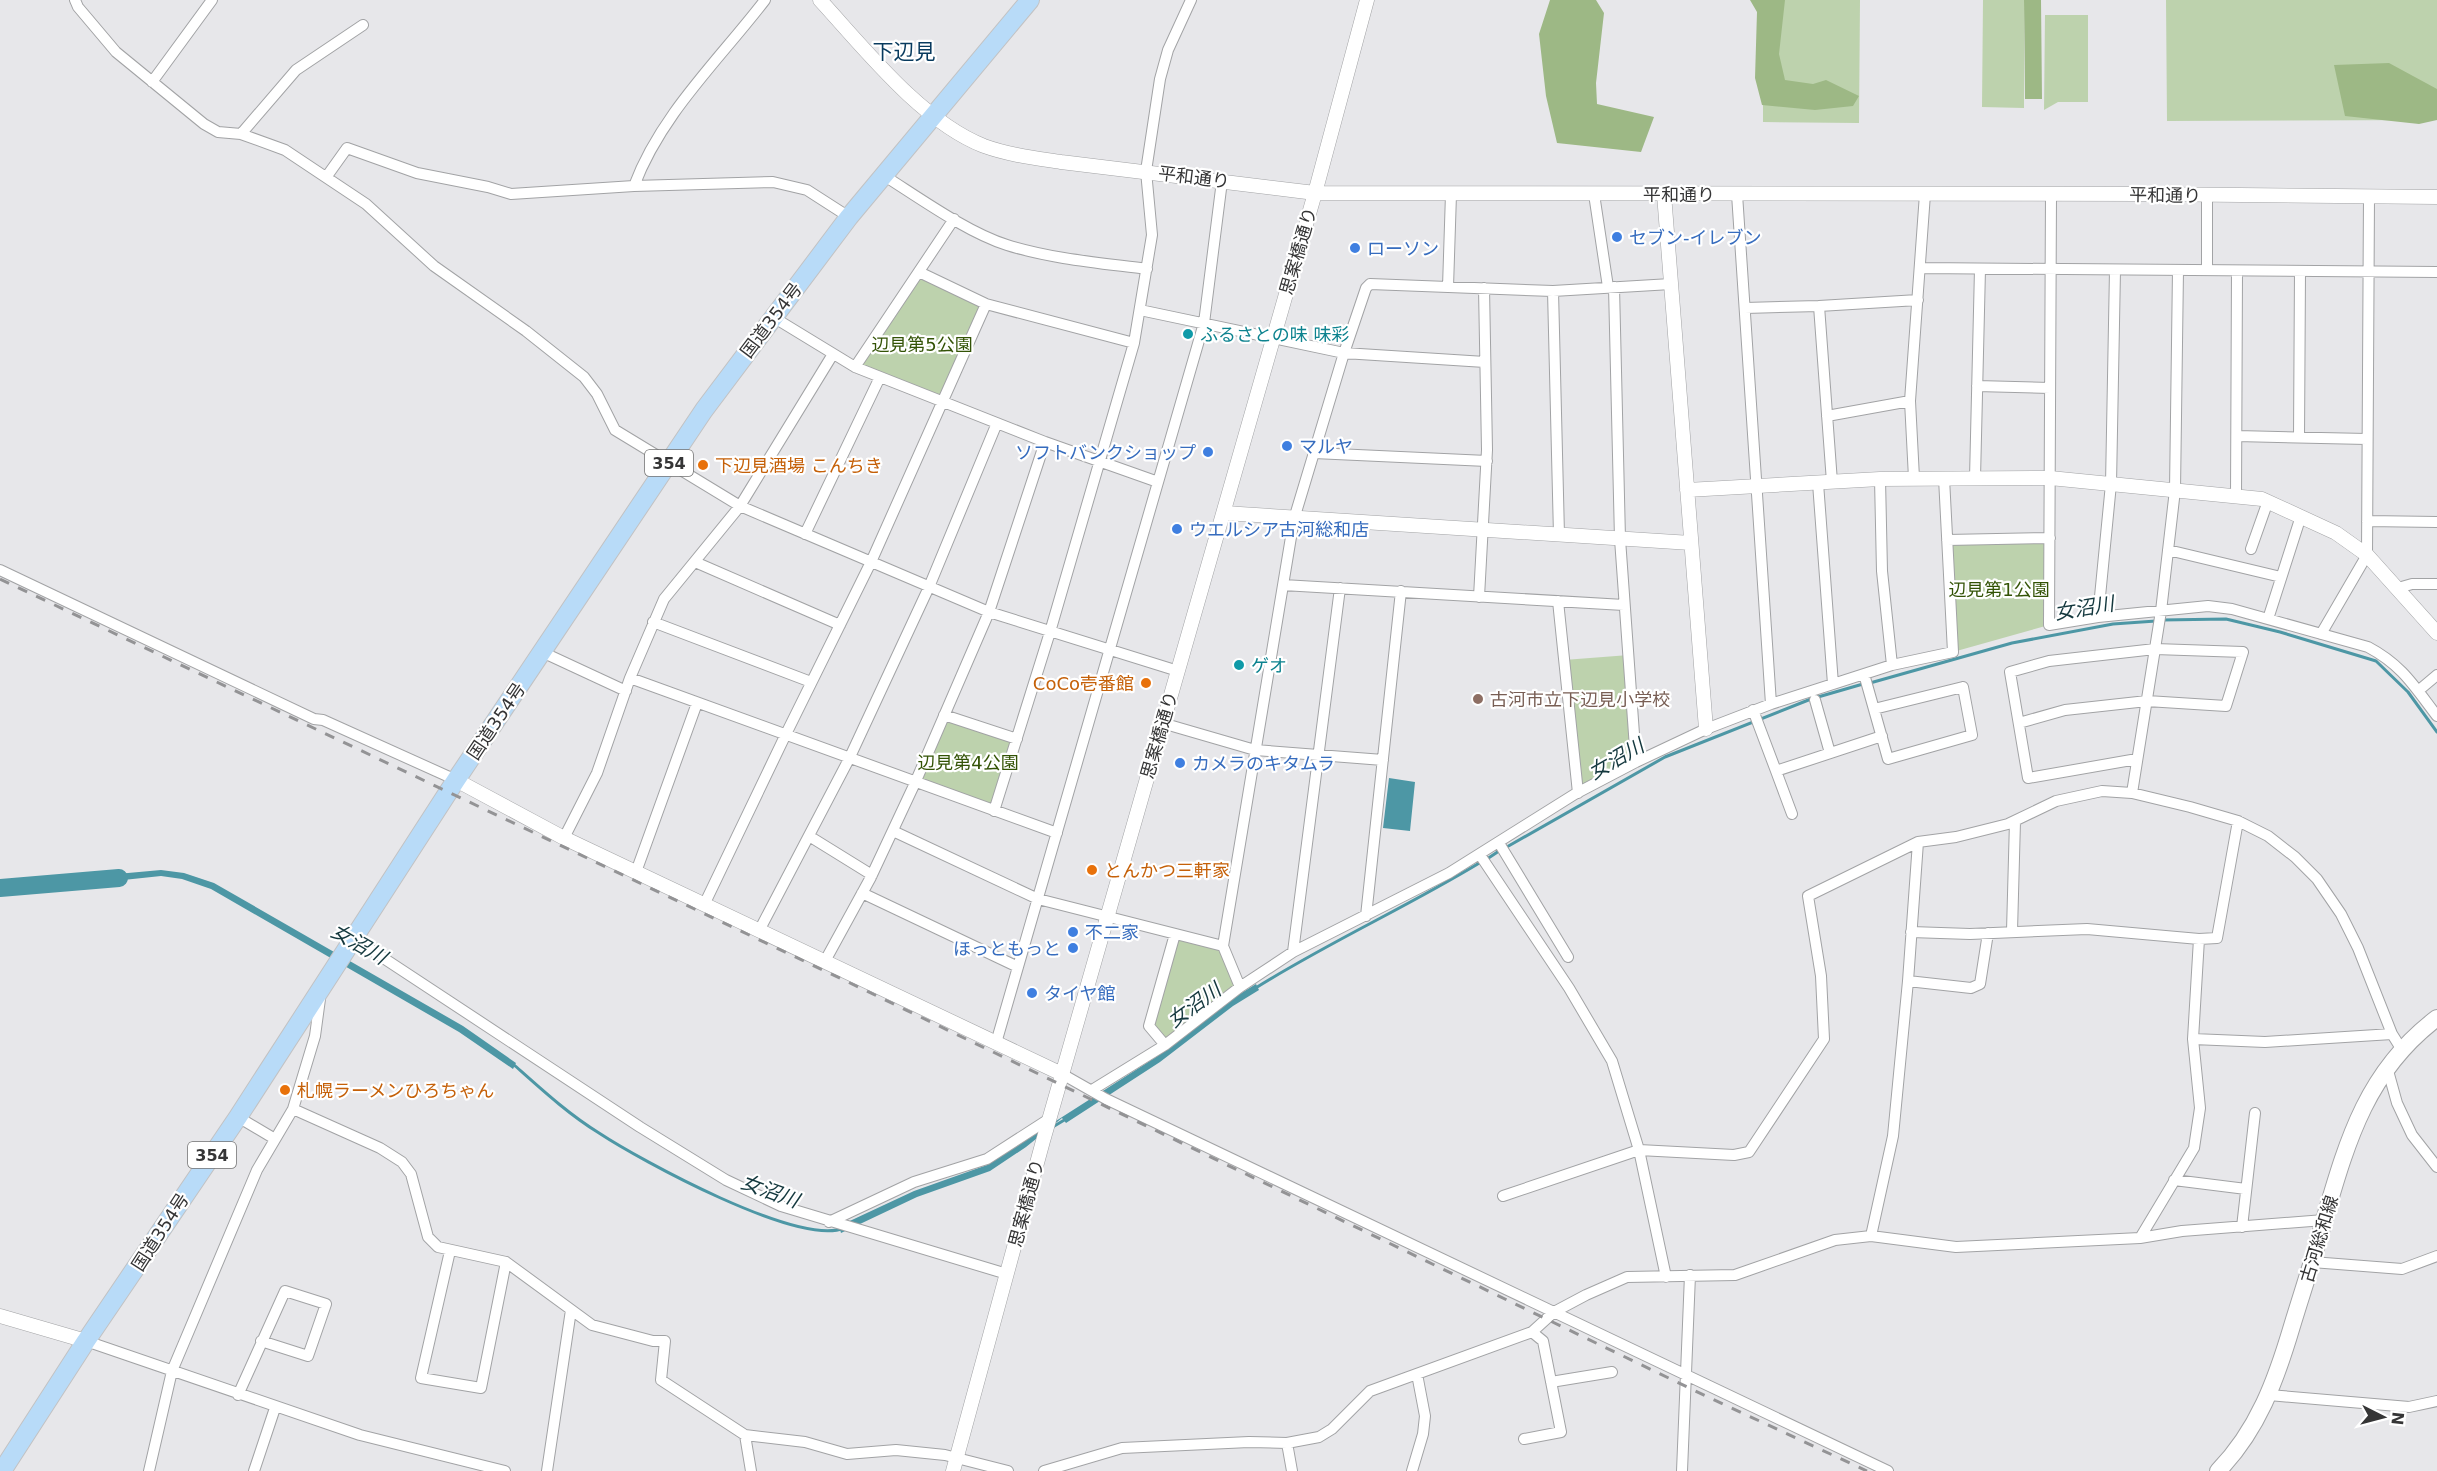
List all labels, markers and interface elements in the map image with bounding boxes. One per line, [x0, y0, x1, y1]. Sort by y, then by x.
district label: 下辺見 [873, 40, 936, 64]
street label: 平和通り [1157, 162, 1231, 192]
street label: 平和通り [1643, 184, 1715, 205]
street label: 平和通り [2129, 184, 2201, 206]
street label: 思案橋通り [1276, 205, 1320, 297]
place label: セブン-イレブン [1629, 227, 1762, 248]
marker: セブン-イレブン [1610, 230, 1624, 244]
place label: ローソン [1367, 238, 1439, 259]
marker: ローソン [1348, 241, 1362, 255]
street label: 国道354号 [736, 278, 806, 362]
place label: ふるさとの味 味彩 [1200, 324, 1350, 345]
marker: ふるさとの味 味彩 [1181, 327, 1195, 341]
park label: 辺見第5公園 [871, 334, 973, 355]
place label: マルヤ [1299, 436, 1353, 457]
marker: マルヤ [1280, 439, 1294, 453]
place label: ソフトバンクショップ [1015, 442, 1196, 463]
marker: ソフトバンクショップ [1201, 445, 1215, 459]
road number: 354 [645, 450, 693, 476]
place label: 下辺見酒場 こんちき [715, 455, 883, 476]
marker: 下辺見酒場 こんちき [696, 458, 710, 472]
place label: ウエルシア古河総和店 [1189, 519, 1369, 540]
marker: ウエルシア古河総和店 [1170, 522, 1184, 536]
park label: 辺見第1公園 [1948, 579, 2050, 600]
water label: 女沼川 [2052, 591, 2117, 625]
place label: ゲオ [1251, 655, 1287, 676]
marker: ゲオ [1232, 658, 1246, 672]
place label: CoCo壱番館 [1033, 673, 1134, 694]
marker: CoCo壱番館 [1139, 676, 1153, 690]
street label: 国道354号 [463, 679, 529, 763]
street label: 思案橋通り [1137, 689, 1181, 781]
place label: 古河市立下辺見小学校 [1490, 689, 1670, 710]
marker: 古河市立下辺見小学校 [1471, 692, 1485, 706]
water label: 女沼川 [1584, 733, 1650, 784]
park label: 辺見第4公園 [917, 752, 1019, 773]
place label: カメラのキタムラ [1192, 753, 1335, 774]
marker: カメラのキタムラ [1173, 756, 1187, 770]
place label: とんかつ三軒家 [1104, 860, 1230, 881]
marker: とんかつ三軒家 [1085, 863, 1099, 877]
water label: 女沼川 [327, 919, 393, 970]
place label: 不二家 [1085, 922, 1139, 943]
marker: 不二家 [1066, 925, 1080, 939]
place label: ほっともっと [953, 938, 1061, 959]
marker: ほっともっと [1066, 941, 1080, 955]
water label: 女沼川 [1163, 976, 1227, 1032]
place label: タイヤ館 [1044, 983, 1115, 1004]
marker: タイヤ館 [1025, 986, 1039, 1000]
place label: 札幌ラーメンひろちゃん [297, 1080, 494, 1101]
marker: 札幌ラーメンひろちゃん [278, 1083, 292, 1097]
road number: 354 [188, 1142, 236, 1168]
street label: 思案橋通り [1004, 1157, 1048, 1249]
water label: 女沼川 [738, 1169, 804, 1213]
street label: 国道354号 [127, 1189, 193, 1275]
street label: 古河総和線 [2296, 1193, 2342, 1285]
north arrow [2353, 1387, 2413, 1447]
text: N [2387, 1411, 2408, 1426]

